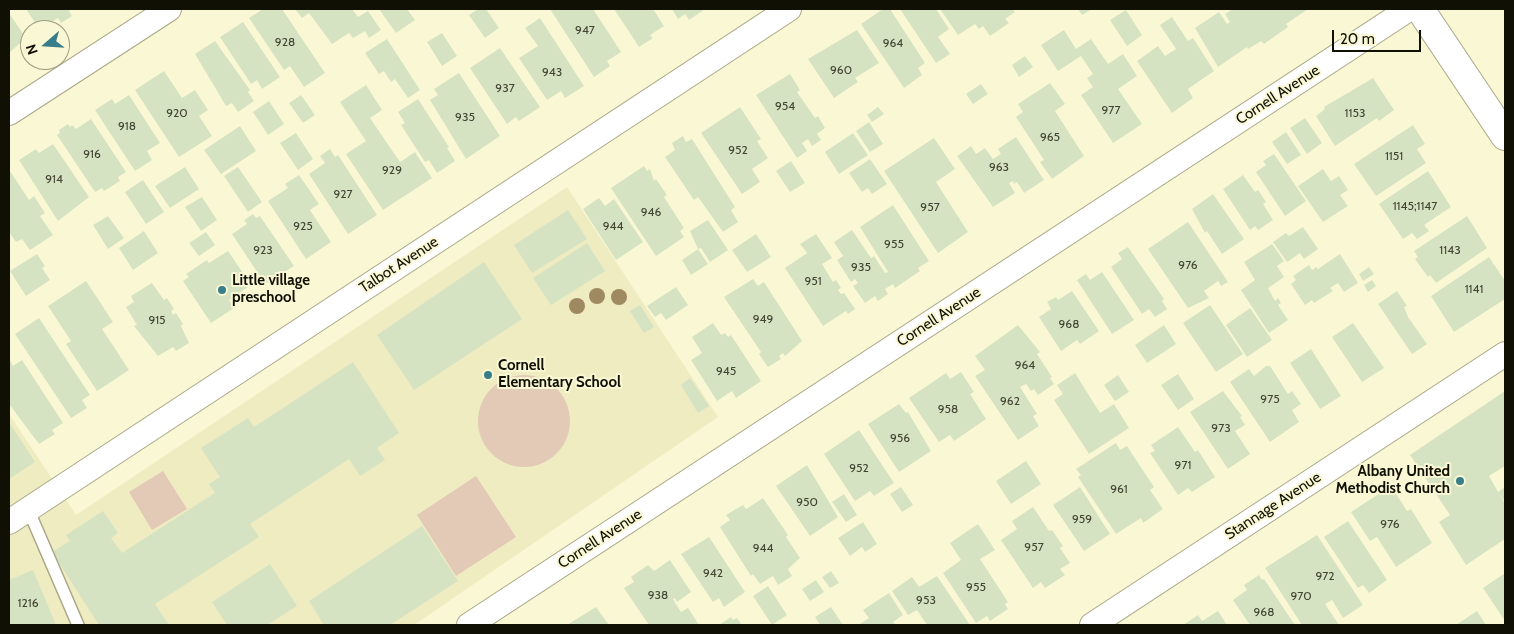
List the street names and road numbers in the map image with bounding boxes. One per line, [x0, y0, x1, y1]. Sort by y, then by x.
street label: Cornell Avenue [1233, 61, 1323, 129]
street label: Talbot Avenue [356, 233, 442, 297]
street label: Cornell Avenue [894, 283, 984, 351]
street label: Stannage Avenue [1222, 468, 1324, 544]
street label: Cornell Avenue [555, 505, 645, 573]

